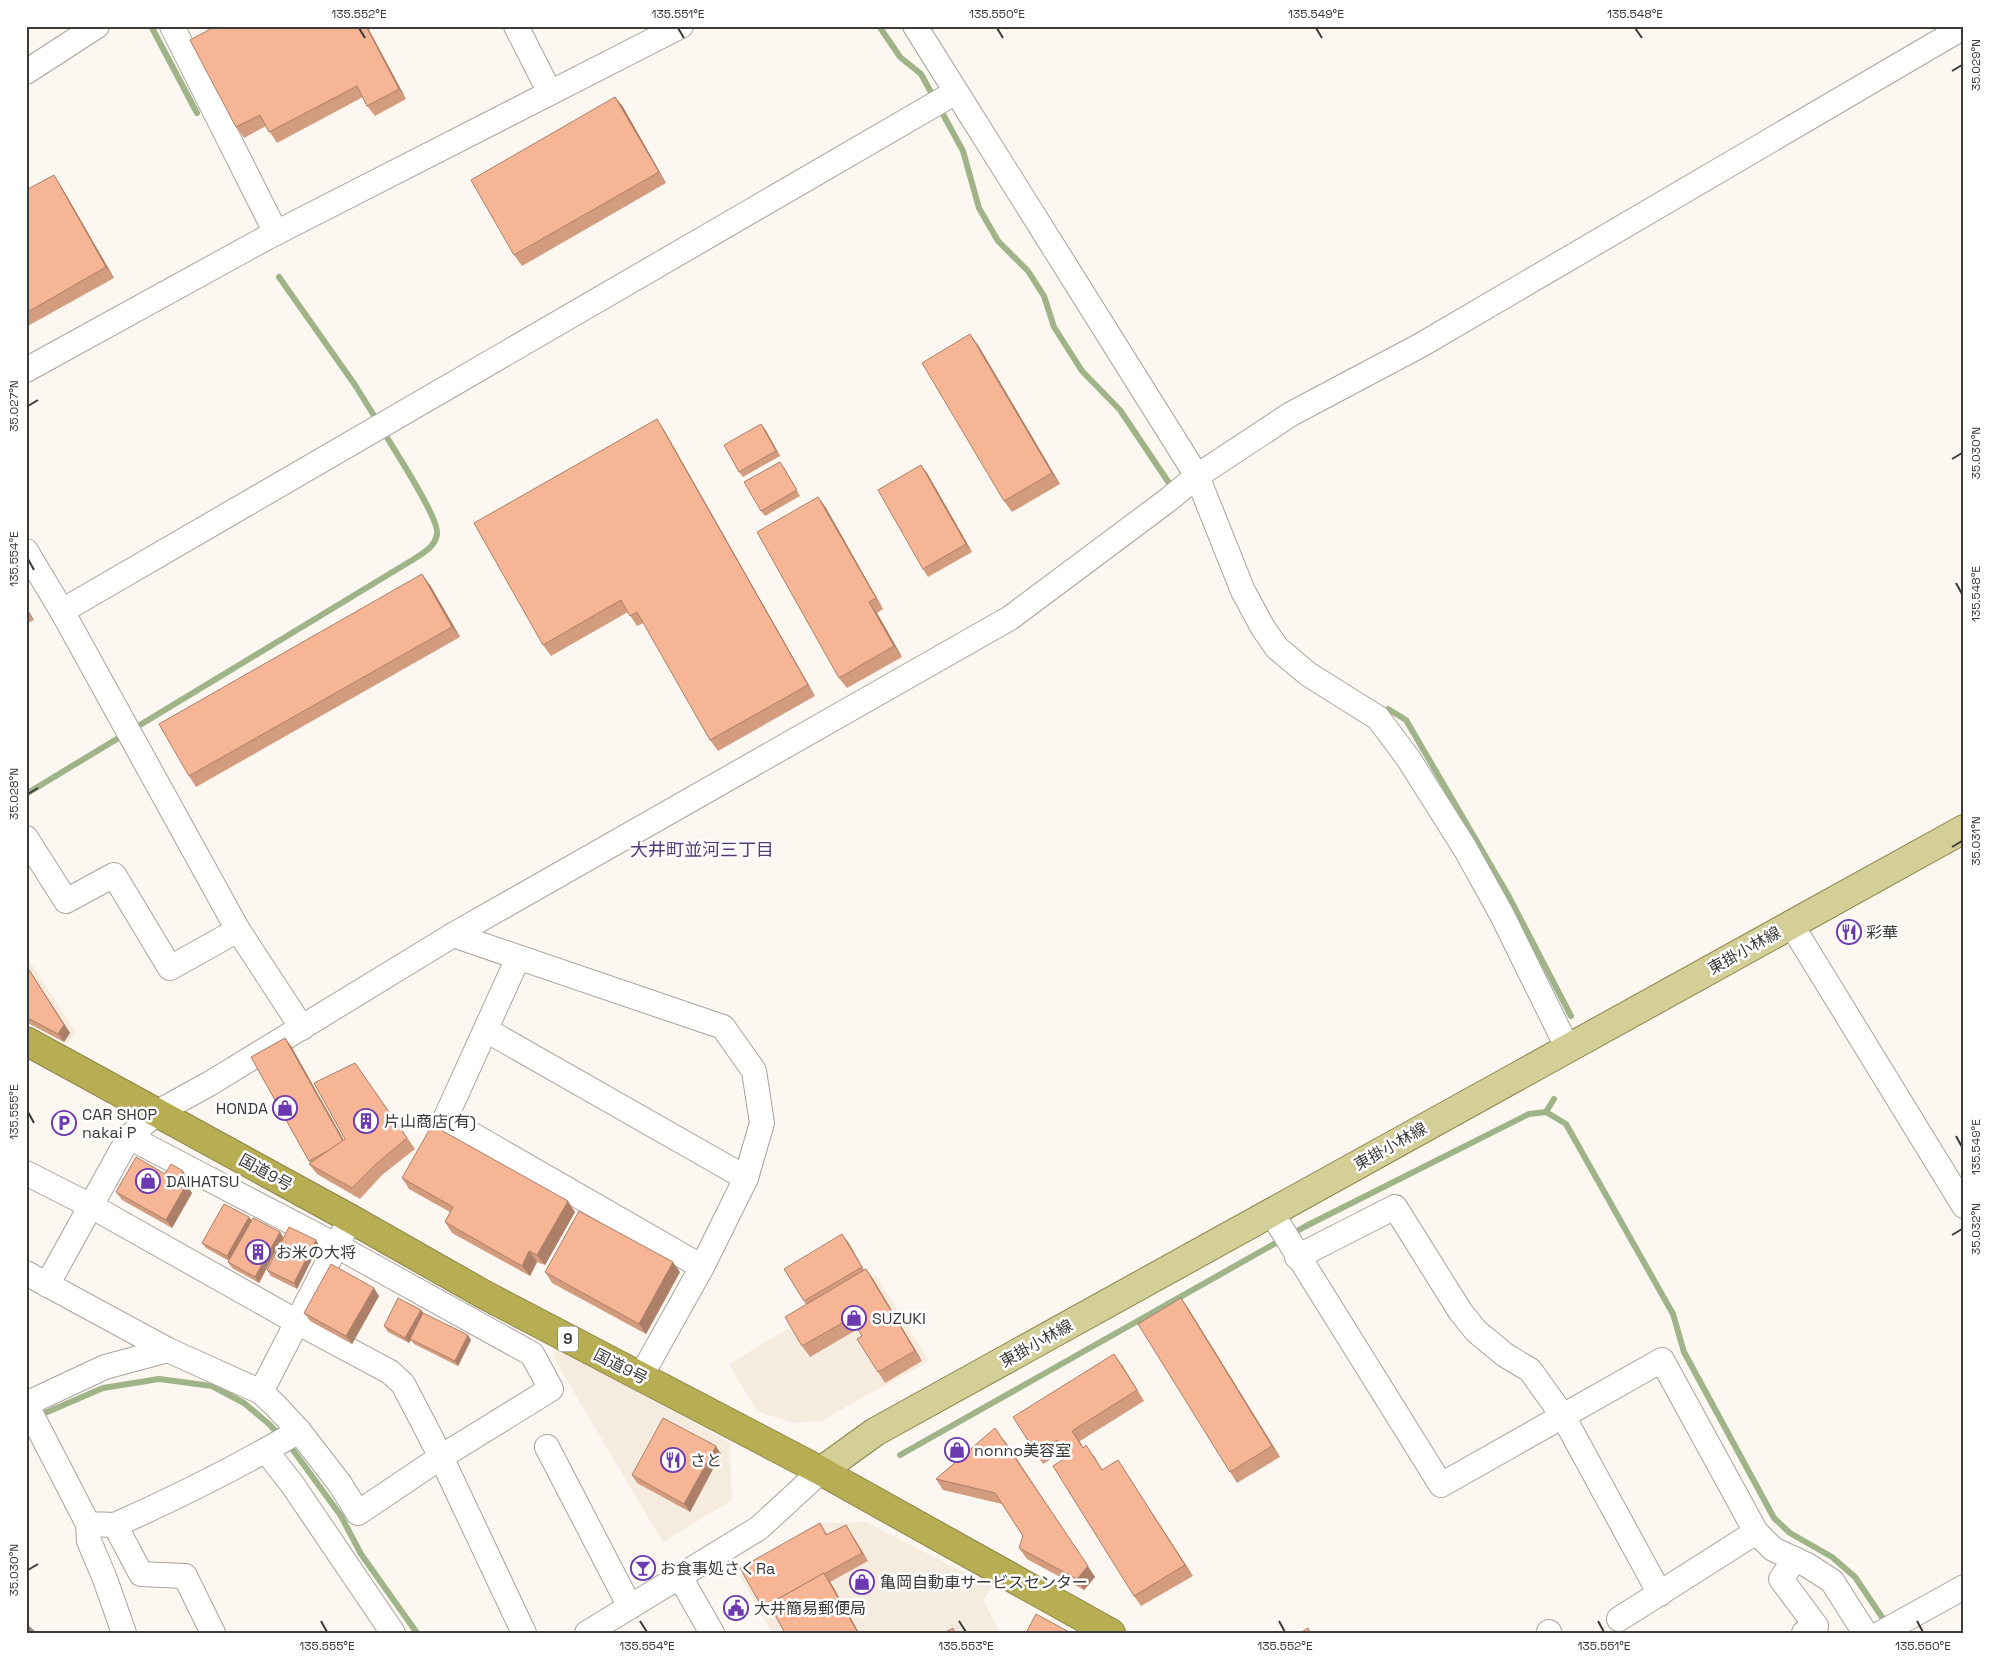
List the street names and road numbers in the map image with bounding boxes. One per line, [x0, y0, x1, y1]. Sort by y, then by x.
street label: 東掛小林線 [1704, 922, 1784, 979]
street label: 東掛小林線 [1350, 1118, 1430, 1175]
street label: 国道9号 [235, 1149, 296, 1196]
street label: 東掛小林線 [996, 1315, 1076, 1372]
road number: 9 [558, 1326, 578, 1352]
street label: 国道9号 [590, 1344, 651, 1389]

